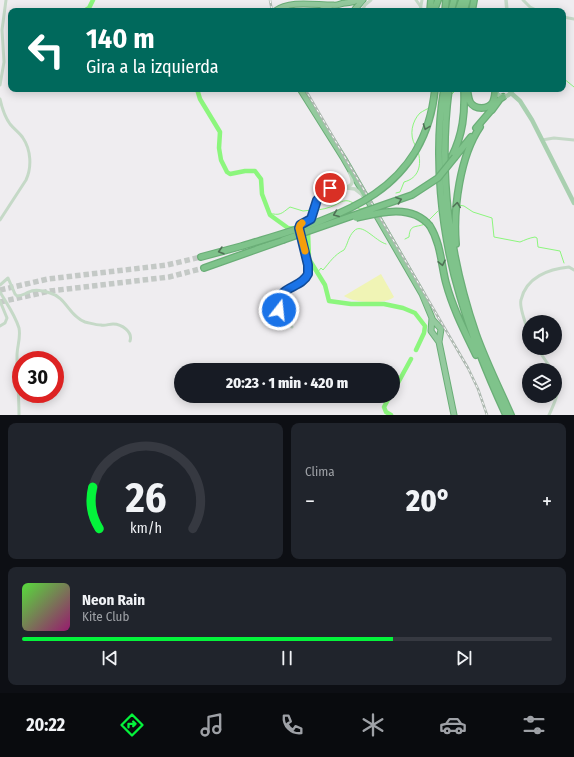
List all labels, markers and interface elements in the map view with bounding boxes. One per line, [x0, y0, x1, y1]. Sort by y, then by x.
text: 140 m [86, 22, 155, 55]
icon: left [20, 24, 72, 76]
text: Gira a la izquierda [86, 56, 219, 78]
one-way arrow [423, 123, 431, 130]
pin [313, 171, 347, 205]
icon: arrive [319, 177, 341, 199]
one-way arrow [395, 197, 402, 205]
one-way arrow [452, 202, 461, 208]
one-way arrow [333, 210, 340, 218]
one-way arrow [218, 247, 225, 255]
one-way arrow [438, 260, 446, 267]
position arrow [258, 289, 300, 331]
map controls [522, 315, 562, 403]
button: sound [522, 315, 562, 355]
speed limit sign: 30 [12, 351, 64, 403]
button: layers [522, 363, 562, 403]
text: 20:23 · 1 min · 420 m [226, 374, 348, 392]
text: Clima [305, 464, 335, 479]
text: 26 [124, 473, 166, 523]
text: 20° [406, 483, 451, 519]
text: − [305, 488, 315, 515]
text: + [542, 488, 552, 515]
text: km/h [130, 520, 161, 537]
text: Neon Rain [82, 591, 145, 609]
text: Kite Club [82, 609, 129, 624]
icon: previous [99, 647, 121, 669]
icon: pause [276, 647, 298, 669]
icon: next [453, 647, 475, 669]
icon: directions [118, 711, 146, 739]
icon: music [198, 711, 226, 739]
icon: phone [278, 711, 306, 739]
icon: climate [359, 711, 387, 739]
icon: car [439, 711, 467, 739]
icon: filters [520, 711, 548, 739]
text: 20:22 [26, 714, 65, 736]

